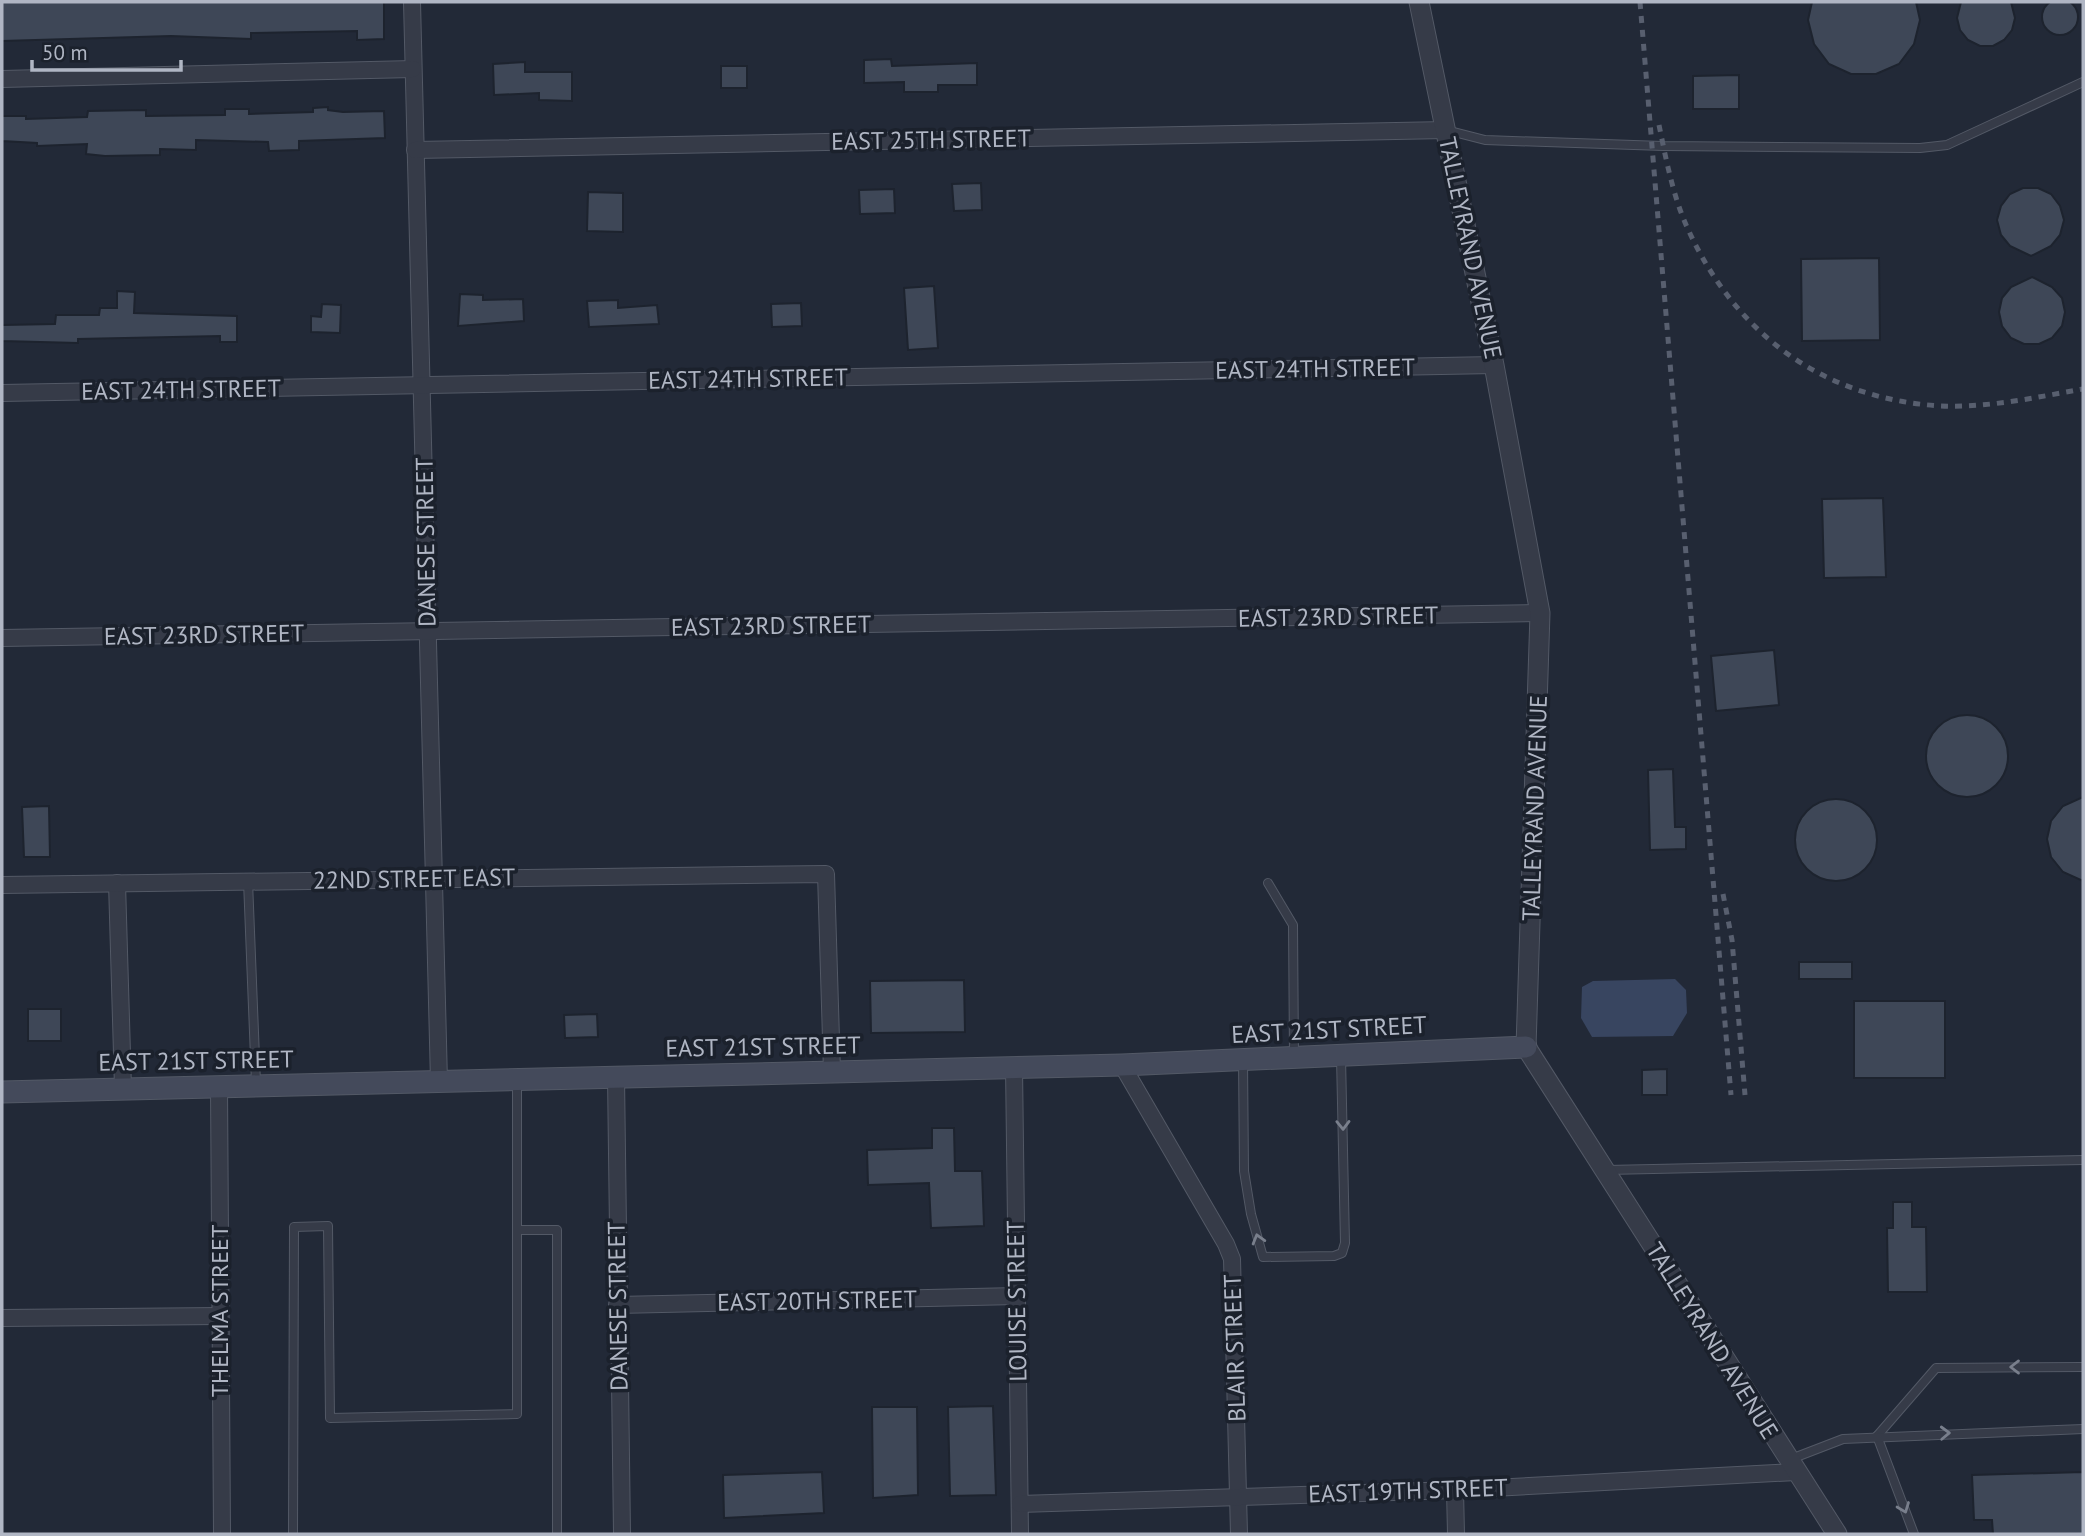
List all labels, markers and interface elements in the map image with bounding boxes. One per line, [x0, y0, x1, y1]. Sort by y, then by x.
scale bar [32, 28, 180, 72]
text: 50 m [42, 39, 88, 66]
street label: EAST 25TH STREET [831, 122, 1031, 157]
street label: TALLEYRAND AVENUE [1432, 134, 1509, 362]
street label: EAST 24TH STREET [1215, 351, 1415, 386]
street label: EAST 24TH STREET [648, 361, 848, 396]
street label: EAST 24TH STREET [81, 372, 281, 407]
street label: DANESE STREET [409, 457, 442, 627]
street label: EAST 23RD STREET [1238, 599, 1438, 634]
street label: EAST 23RD STREET [671, 608, 871, 643]
street label: EAST 23RD STREET [104, 617, 304, 652]
street label: TALLEYRAND AVENUE [1515, 694, 1554, 922]
street label: 22ND STREET EAST [313, 861, 515, 896]
street label: EAST 21ST STREET [1231, 1009, 1427, 1050]
street label: EAST 21ST STREET [665, 1029, 861, 1064]
street label: EAST 21ST STREET [98, 1043, 294, 1078]
one-way arrow [1335, 1120, 1351, 1131]
street label: LOUISE STREET [1000, 1220, 1033, 1382]
street label: DANESE STREET [601, 1221, 634, 1391]
street label: THELMA STREET [204, 1225, 235, 1397]
one-way arrow [1251, 1233, 1266, 1245]
street label: TALLEYRAND AVENUE [1639, 1237, 1785, 1445]
street label: BLAIR STREET [1216, 1274, 1253, 1422]
street label: EAST 20TH STREET [717, 1283, 917, 1318]
one-way arrow [2009, 1359, 2020, 1375]
one-way arrow [1939, 1426, 1950, 1441]
street label: EAST 19TH STREET [1308, 1472, 1508, 1509]
one-way arrow [1896, 1501, 1910, 1513]

